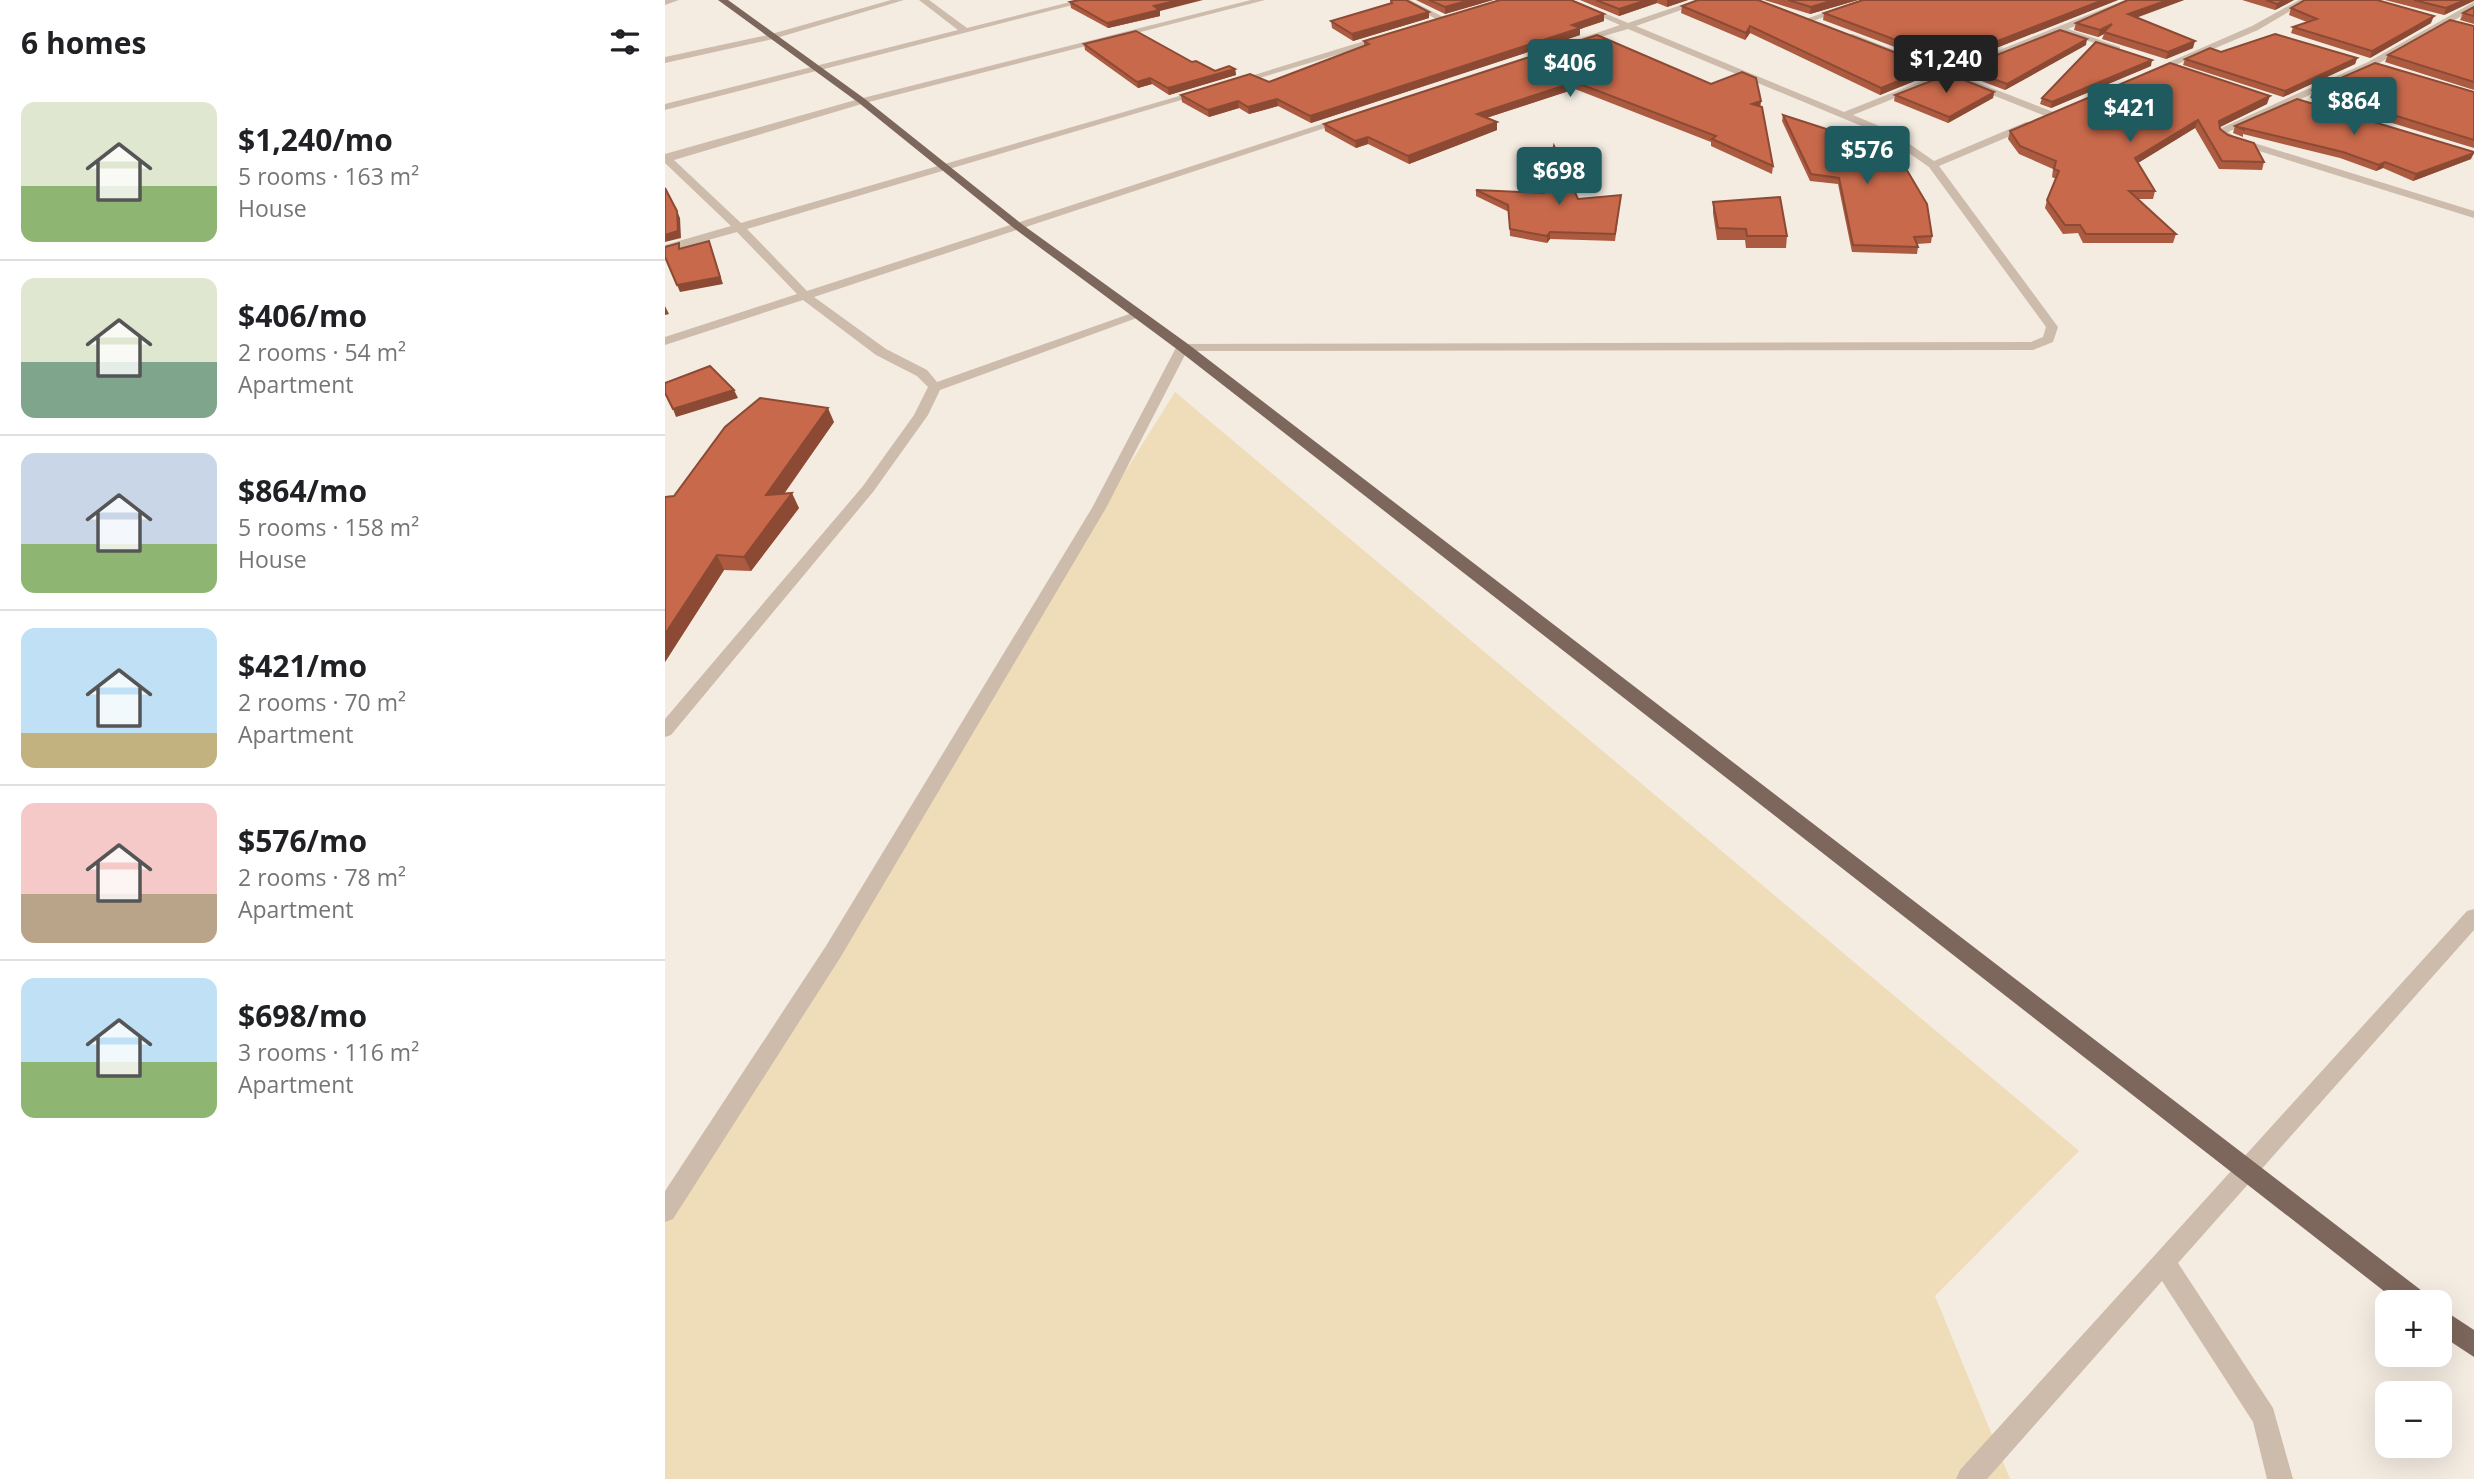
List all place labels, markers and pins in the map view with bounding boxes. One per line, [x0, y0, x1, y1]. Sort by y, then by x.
pin: $1,240 [1889, 36, 2003, 95]
pin: $406 [1529, 40, 1611, 99]
pin: $864 [2313, 78, 2395, 137]
pin: $421 [2089, 85, 2171, 144]
pin: $576 [1826, 127, 1908, 186]
pin: $698 [1518, 148, 1600, 207]

